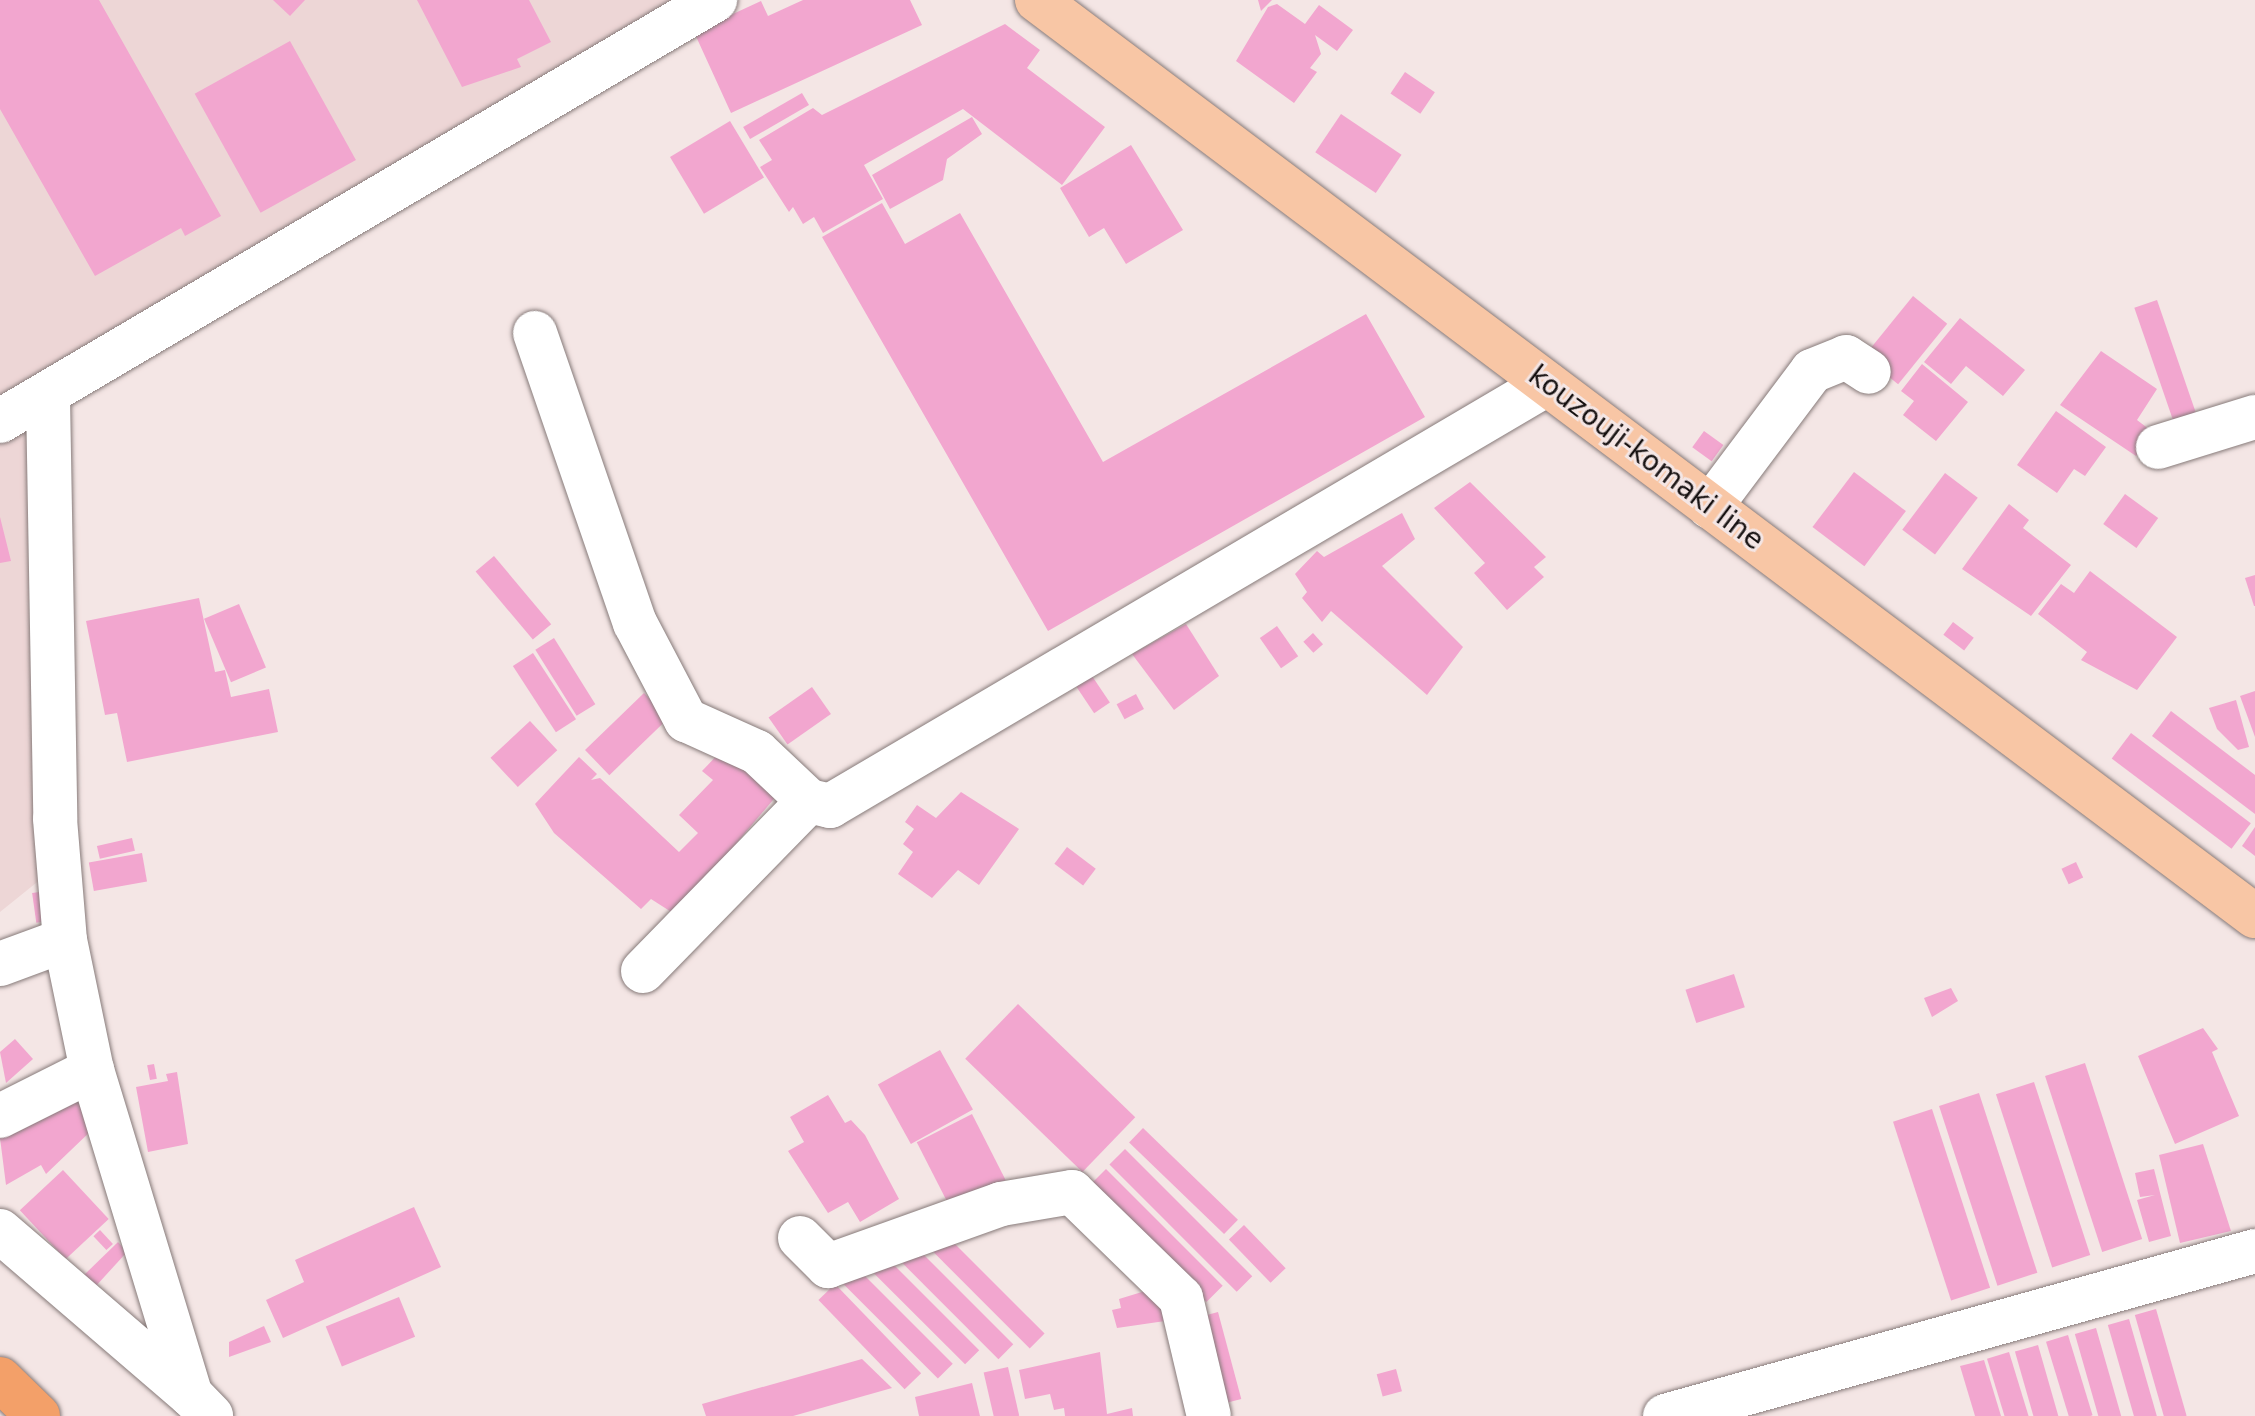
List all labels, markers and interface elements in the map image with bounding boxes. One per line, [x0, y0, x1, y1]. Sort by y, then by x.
street label: kouzouji-komaki line [1522, 359, 1770, 557]

